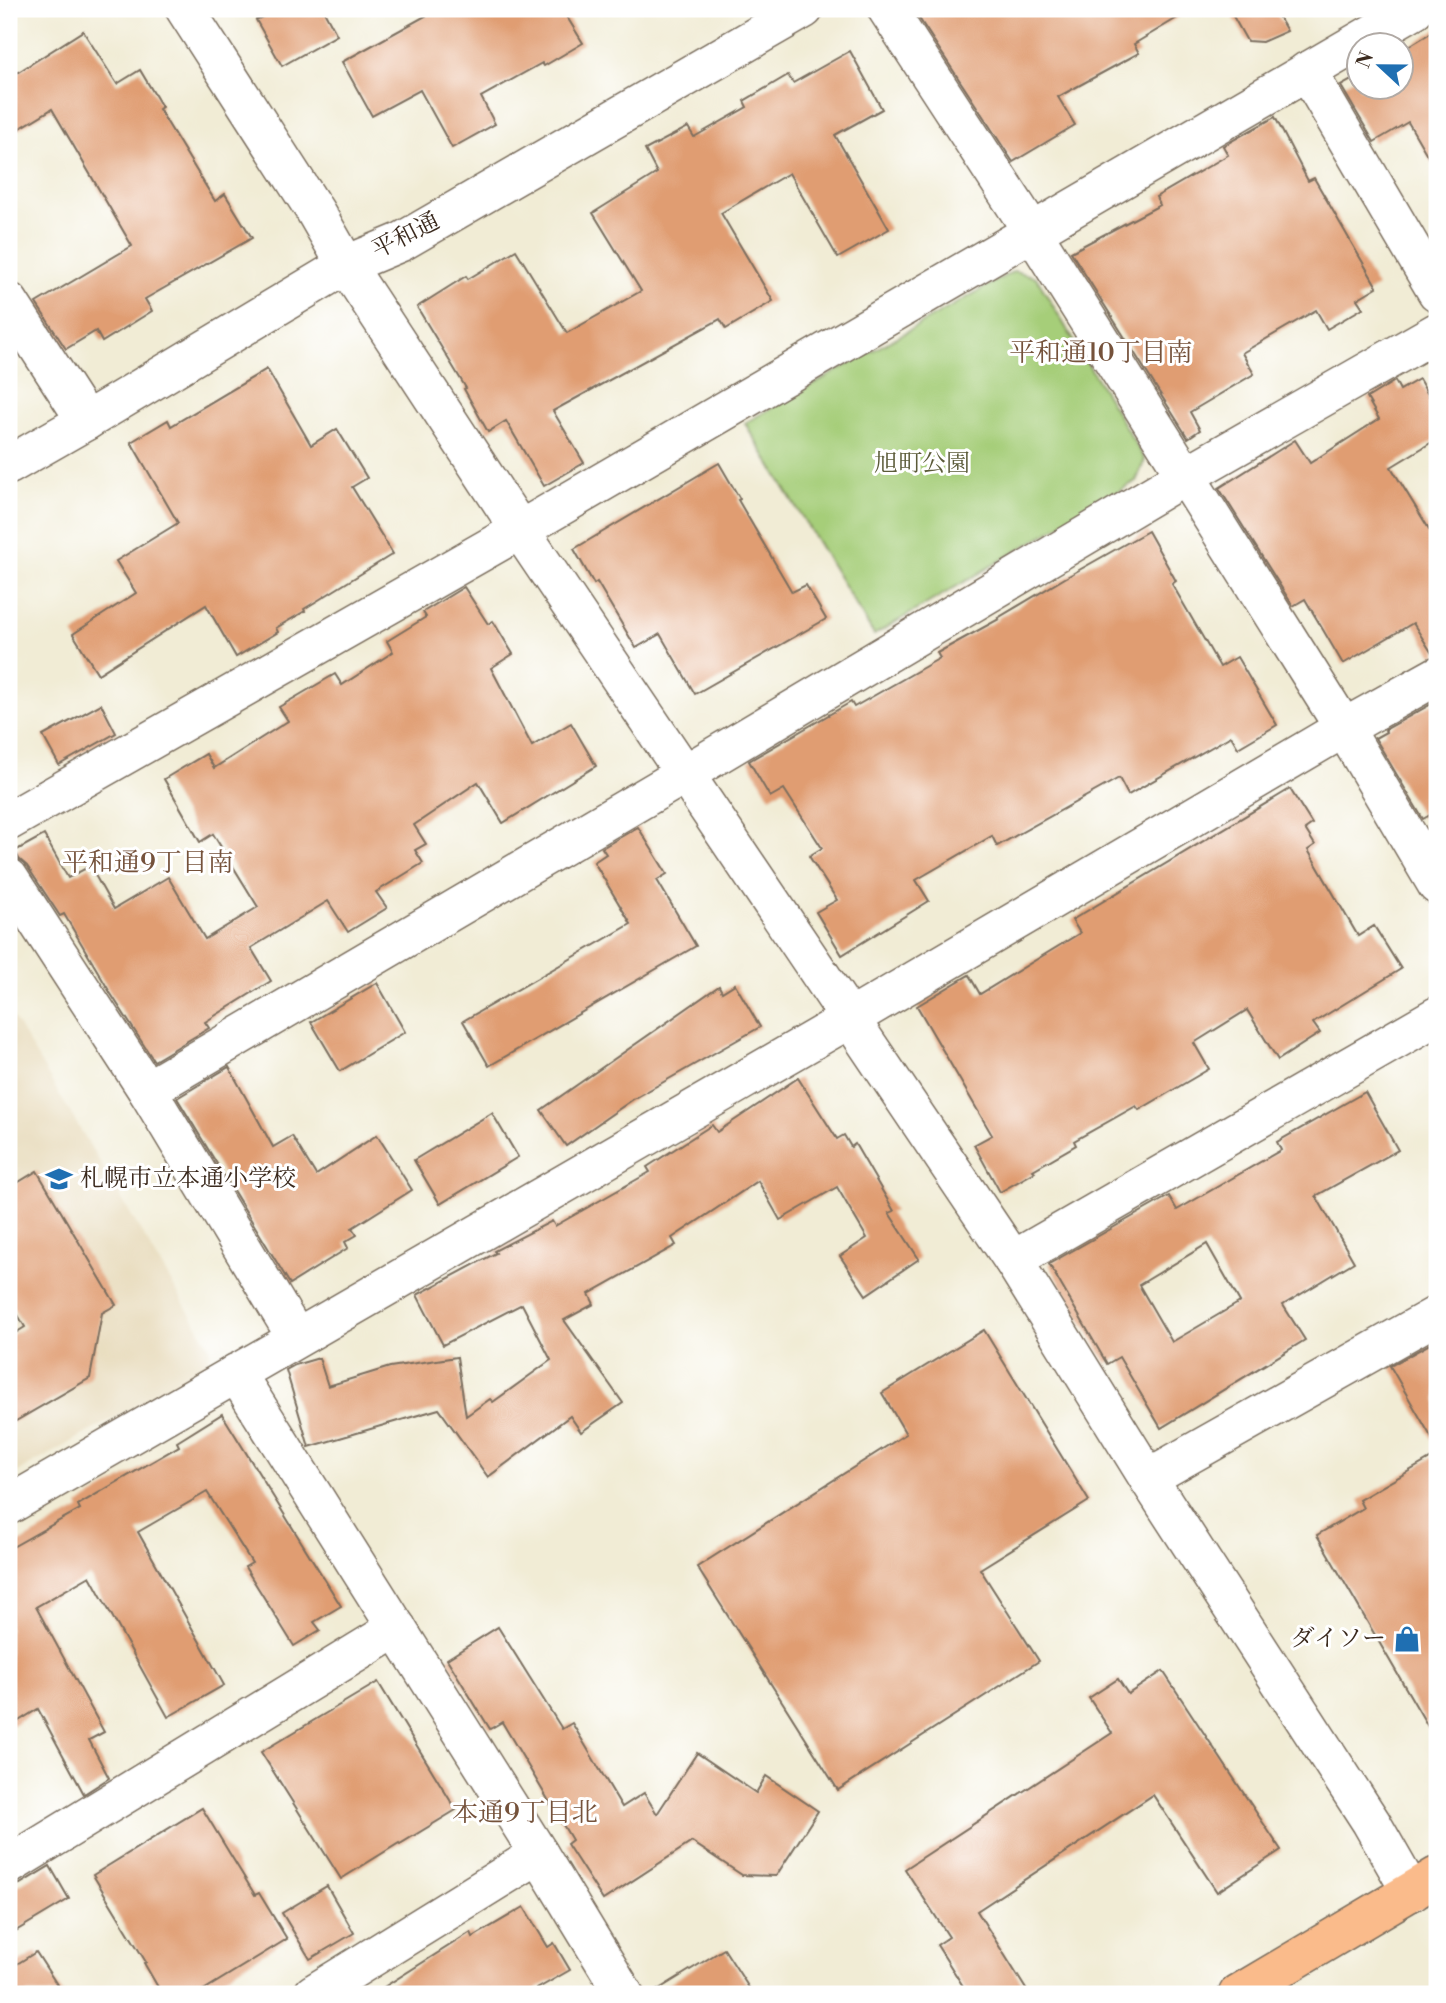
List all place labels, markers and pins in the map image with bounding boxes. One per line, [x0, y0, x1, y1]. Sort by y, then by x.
school or university icon: 札幌市立本通小学校 [44, 1164, 74, 1194]
place label: 札幌市立本通小学校 [80, 1164, 296, 1194]
place label: ダイソー [1290, 1624, 1386, 1654]
shop icon: ダイソー [1392, 1624, 1422, 1654]

